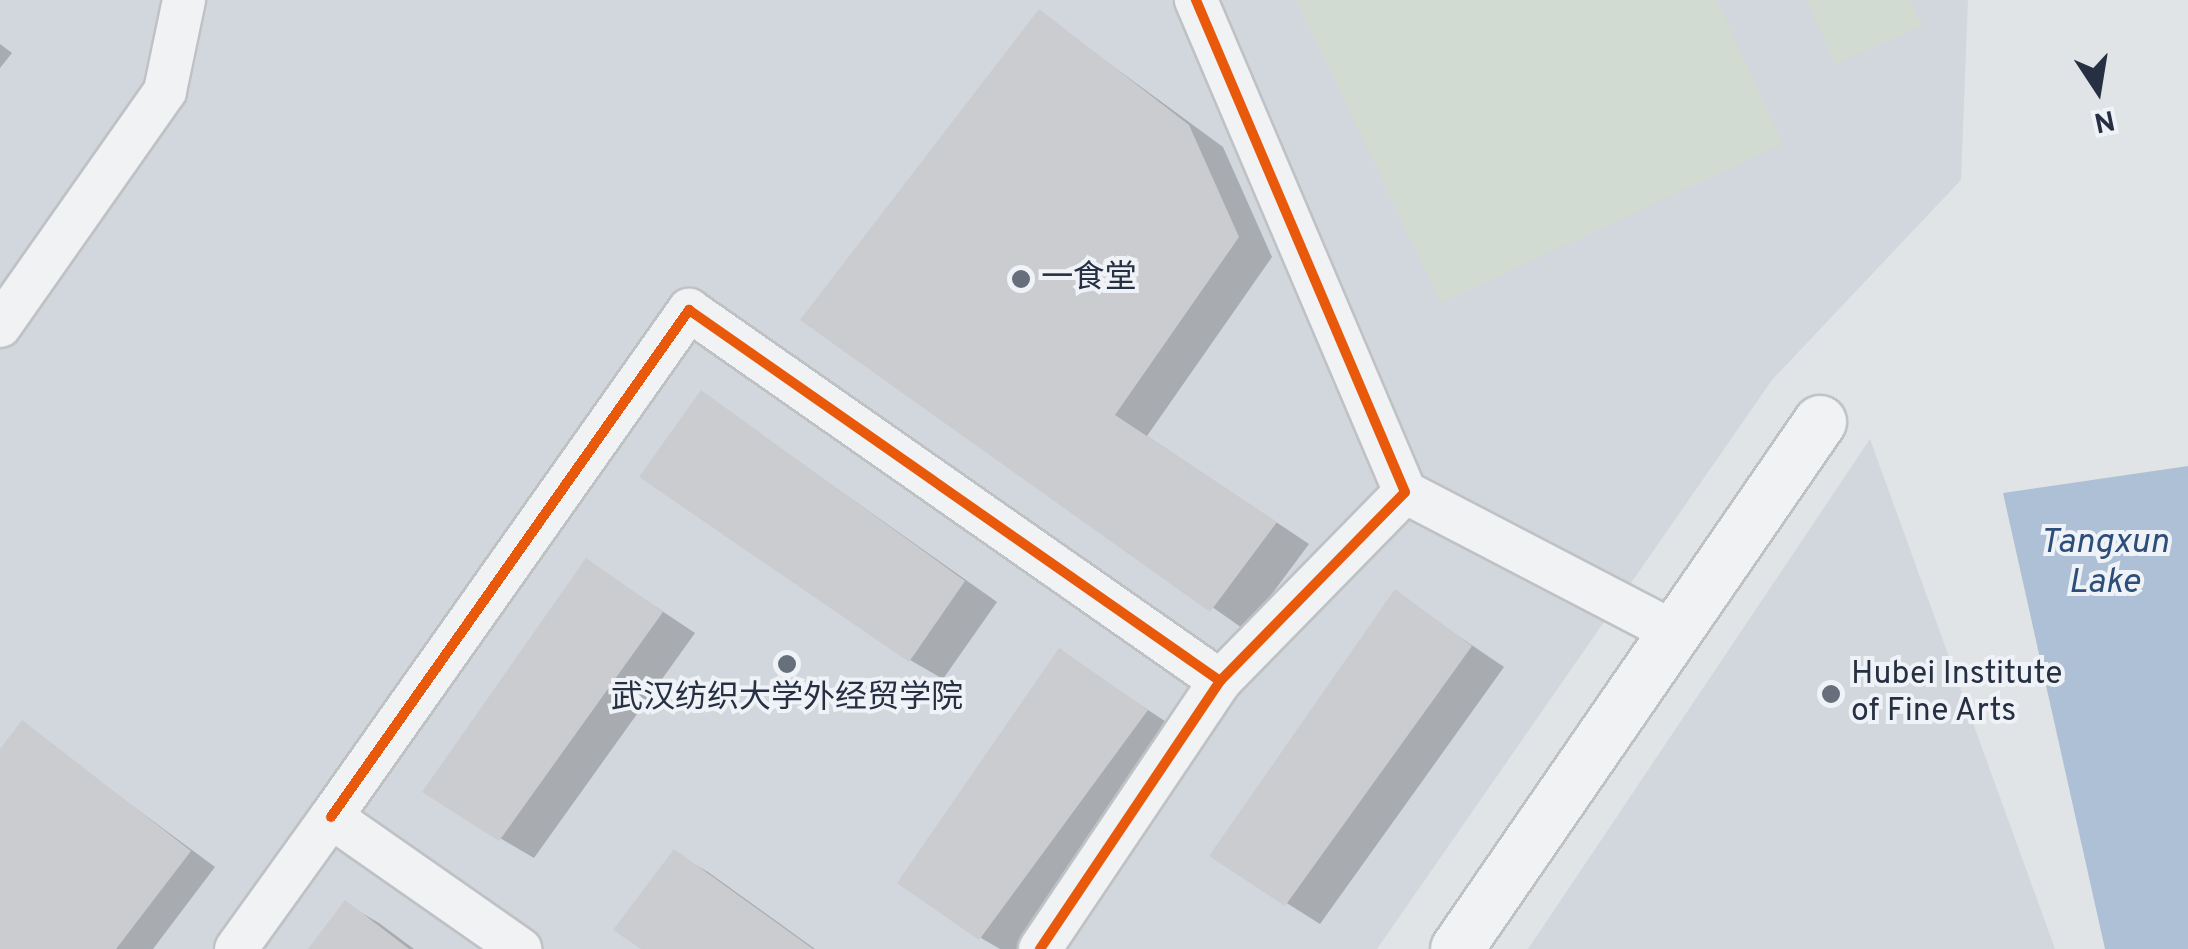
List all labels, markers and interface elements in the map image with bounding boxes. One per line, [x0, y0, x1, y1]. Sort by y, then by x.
north arrow [2048, 40, 2148, 140]
text: N [2091, 100, 2118, 139]
place label: 一食堂 [1041, 260, 1137, 298]
marker: 一食堂 [1010, 268, 1032, 290]
water label: Tangxun Lake [2039, 522, 2169, 604]
marker: 武汉纺织大学外经贸学院 [776, 653, 798, 675]
place label: Hubei Institute of Fine Arts [1851, 657, 2062, 732]
place label: 武汉纺织大学外经贸学院 [611, 680, 963, 718]
marker: Hubei Institute of Fine Arts [1820, 683, 1842, 705]

